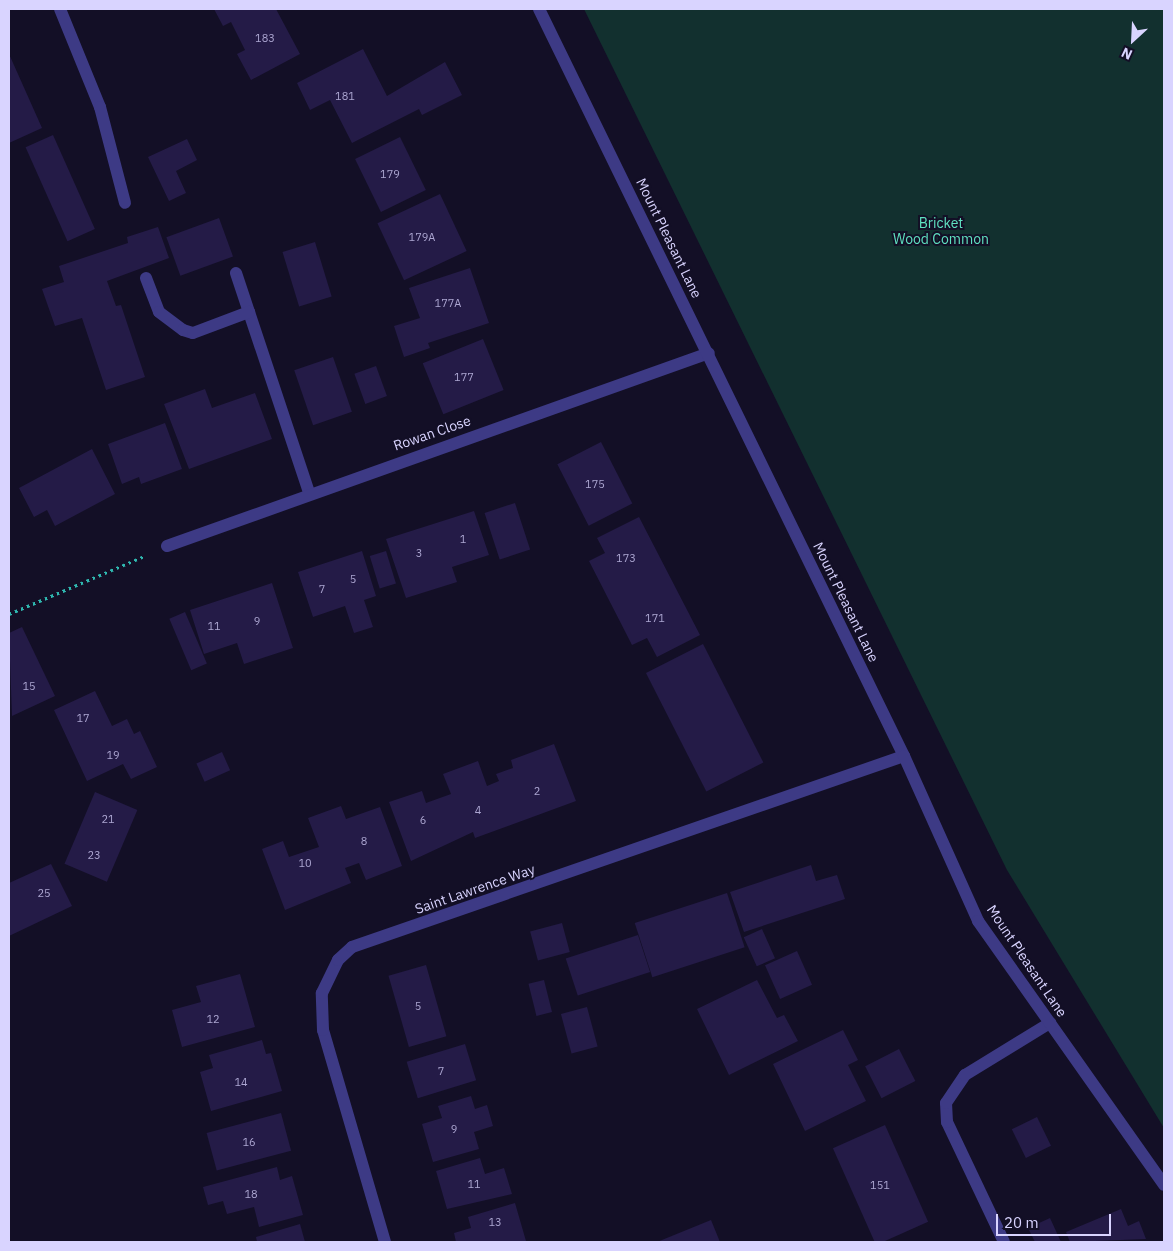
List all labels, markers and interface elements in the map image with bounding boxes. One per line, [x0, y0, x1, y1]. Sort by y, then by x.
north arrow [1108, 15, 1158, 65]
house number: 183 [255, 31, 275, 45]
text: N [1118, 43, 1135, 64]
house number: 181 [335, 89, 355, 103]
house number: 179 [380, 167, 400, 181]
street label: Mount Pleasant Lane [633, 175, 705, 301]
park label: Bricket Wood Common [893, 215, 989, 248]
house number: 179A [409, 230, 435, 244]
house number: 177A [435, 296, 461, 310]
house number: 177 [454, 370, 474, 384]
street label: Rowan Close [391, 412, 473, 454]
house number: 175 [585, 477, 605, 491]
house number: 1 [460, 532, 466, 546]
street label: Mount Pleasant Lane [810, 539, 882, 665]
house number: 3 [416, 546, 422, 560]
house number: 173 [616, 551, 636, 565]
house number: 5 [350, 572, 356, 586]
house number: 7 [319, 582, 325, 596]
house number: 171 [645, 611, 665, 625]
house number: 9 [254, 614, 260, 628]
house number: 11 [207, 619, 221, 633]
house number: 15 [22, 679, 36, 693]
house number: 17 [76, 711, 90, 725]
house number: 19 [106, 748, 120, 762]
house number: 2 [534, 784, 540, 798]
house number: 4 [475, 803, 481, 817]
house number: 21 [101, 812, 115, 826]
house number: 6 [420, 813, 426, 827]
house number: 8 [361, 834, 367, 848]
house number: 23 [87, 848, 101, 862]
house number: 10 [298, 856, 312, 870]
street label: Saint Lawrence Way [413, 861, 537, 917]
house number: 25 [37, 886, 51, 900]
street label: Mount Pleasant Lane [983, 902, 1071, 1020]
house number: 5 [415, 999, 421, 1013]
house number: 12 [206, 1012, 220, 1026]
house number: 7 [438, 1064, 444, 1078]
house number: 14 [234, 1075, 248, 1089]
house number: 9 [451, 1122, 457, 1136]
house number: 16 [242, 1135, 256, 1149]
house number: 11 [467, 1177, 481, 1191]
house number: 151 [870, 1178, 890, 1192]
house number: 18 [244, 1187, 258, 1201]
scale bar [998, 1204, 1113, 1236]
text: 20 m [1004, 1213, 1039, 1232]
house number: 13 [488, 1215, 502, 1229]

